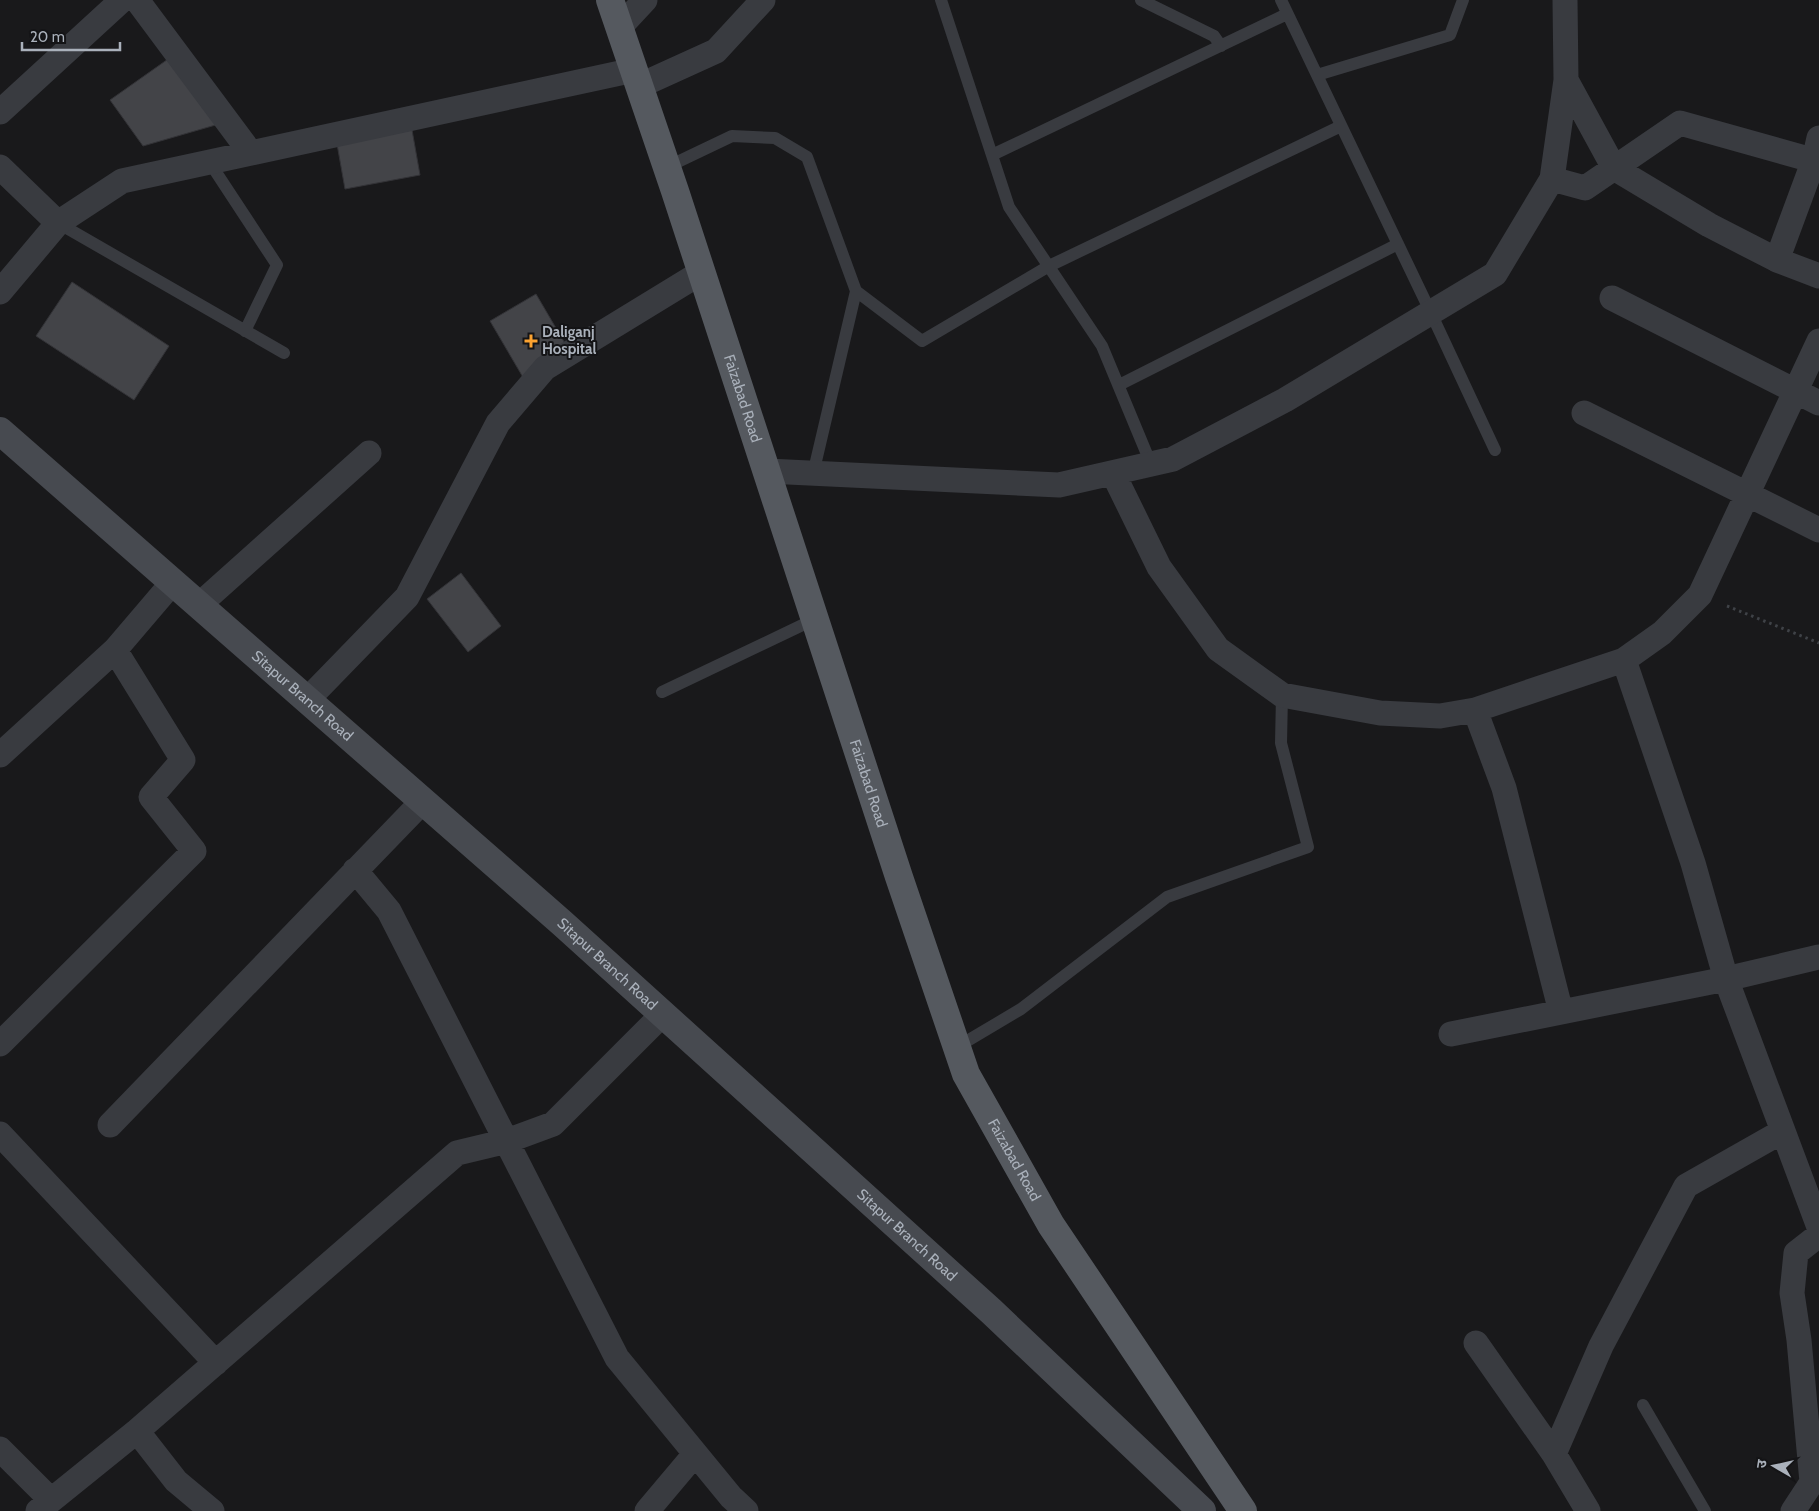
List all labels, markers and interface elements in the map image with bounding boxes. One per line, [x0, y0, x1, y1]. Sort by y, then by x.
scale bar [22, 20, 120, 52]
text: 20 m [30, 28, 65, 46]
place label: Daliganj Hospital [542, 323, 596, 358]
marker: Daliganj Hospital [524, 334, 538, 348]
street label: Faizabad Road [720, 352, 765, 445]
street label: Sitapur Branch Road [248, 647, 357, 745]
street label: Faizabad Road [846, 737, 891, 830]
street label: Sitapur Branch Road [554, 914, 661, 1014]
street label: Faizabad Road [984, 1116, 1045, 1204]
street label: Sitapur Branch Road [853, 1185, 961, 1285]
north arrow [1749, 1441, 1799, 1491]
text: उ [1752, 1458, 1771, 1469]

